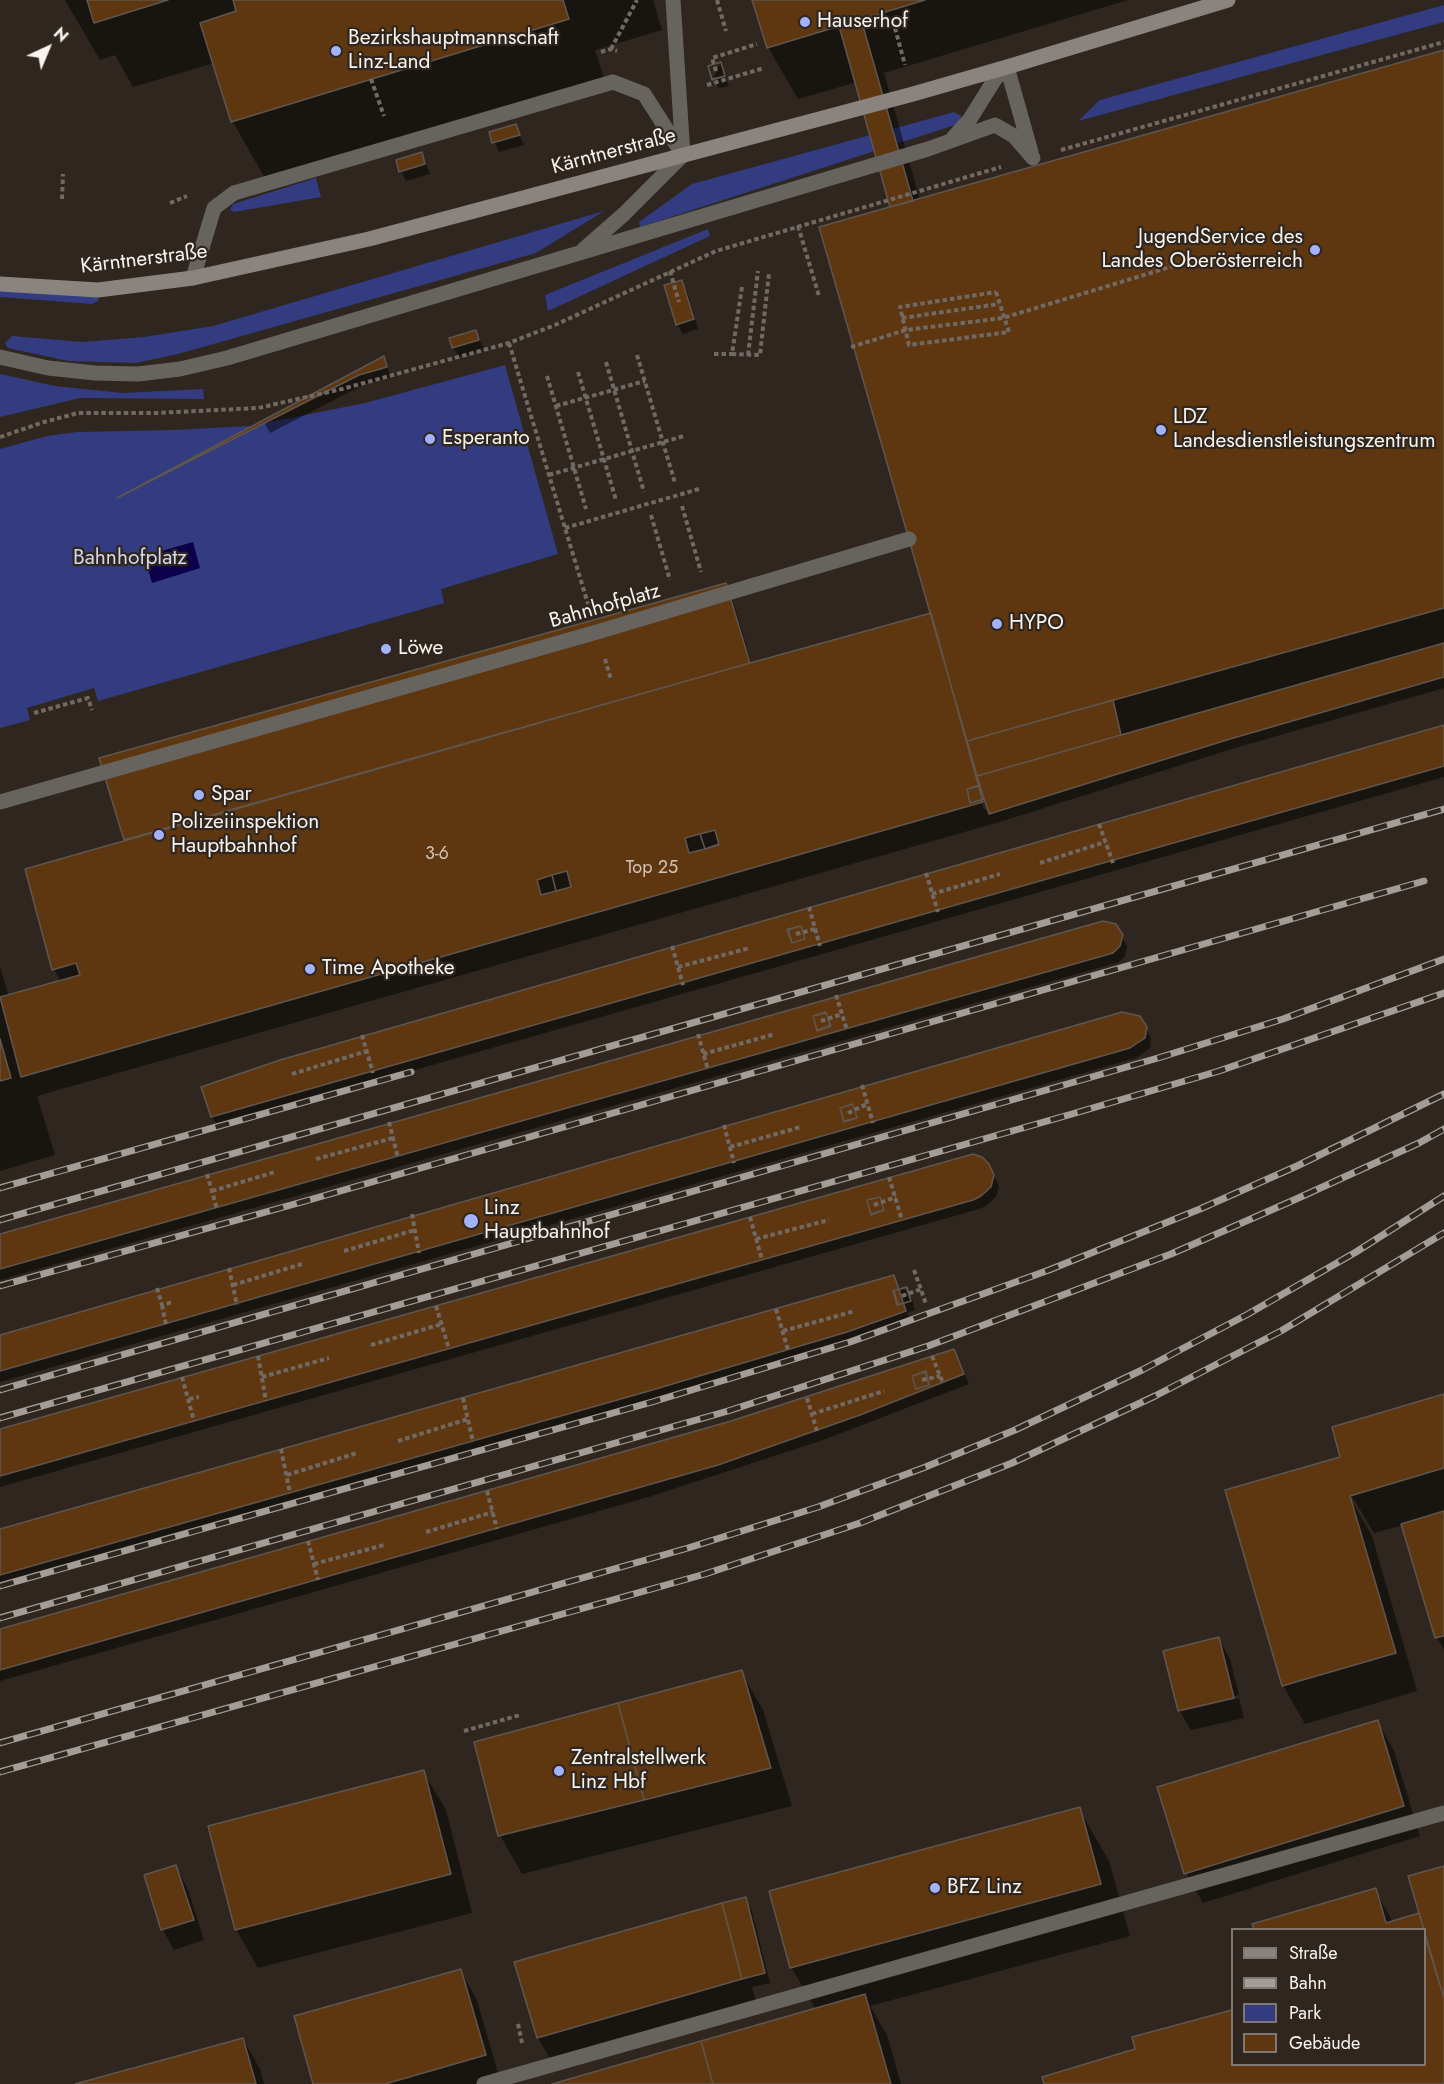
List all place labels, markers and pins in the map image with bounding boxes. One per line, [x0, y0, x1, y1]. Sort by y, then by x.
place label: Hauserhof [817, 9, 908, 35]
marker: Hauserhof [798, 15, 812, 29]
place label: Bezirkshauptmannschaft Linz-Land [348, 26, 559, 76]
marker: Bezirkshauptmannschaft Linz-Land [329, 44, 343, 58]
place label: JugendService des Landes Oberösterreich [1101, 225, 1303, 275]
marker: JugendService des Landes Oberösterreich [1308, 243, 1322, 257]
place label: LDZ Landesdienstleistungszentrum [1173, 405, 1436, 455]
marker: LDZ Landesdienstleistungszentrum [1154, 423, 1168, 437]
place label: Esperanto [442, 426, 530, 452]
marker: Esperanto [423, 432, 437, 446]
place label: HYPO [1009, 611, 1064, 637]
marker: HYPO [990, 617, 1004, 631]
place label: Löwe [398, 636, 443, 662]
marker: Löwe [379, 642, 393, 656]
place label: Spar [211, 782, 252, 808]
marker: Spar [192, 788, 206, 802]
place label: Polizeiinspektion Hauptbahnhof [171, 810, 319, 860]
marker: Polizeiinspektion Hauptbahnhof [152, 828, 166, 842]
place label: Time Apotheke [322, 956, 455, 982]
marker: Time Apotheke [303, 962, 317, 976]
place label: Linz Hauptbahnhof [484, 1196, 610, 1246]
marker: Linz Hauptbahnhof [462, 1212, 480, 1230]
place label: Zentralstellwerk Linz Hbf [571, 1746, 706, 1796]
marker: Zentralstellwerk Linz Hbf [552, 1764, 566, 1778]
place label: BFZ Linz [947, 1875, 1022, 1901]
marker: BFZ Linz [928, 1881, 942, 1895]

